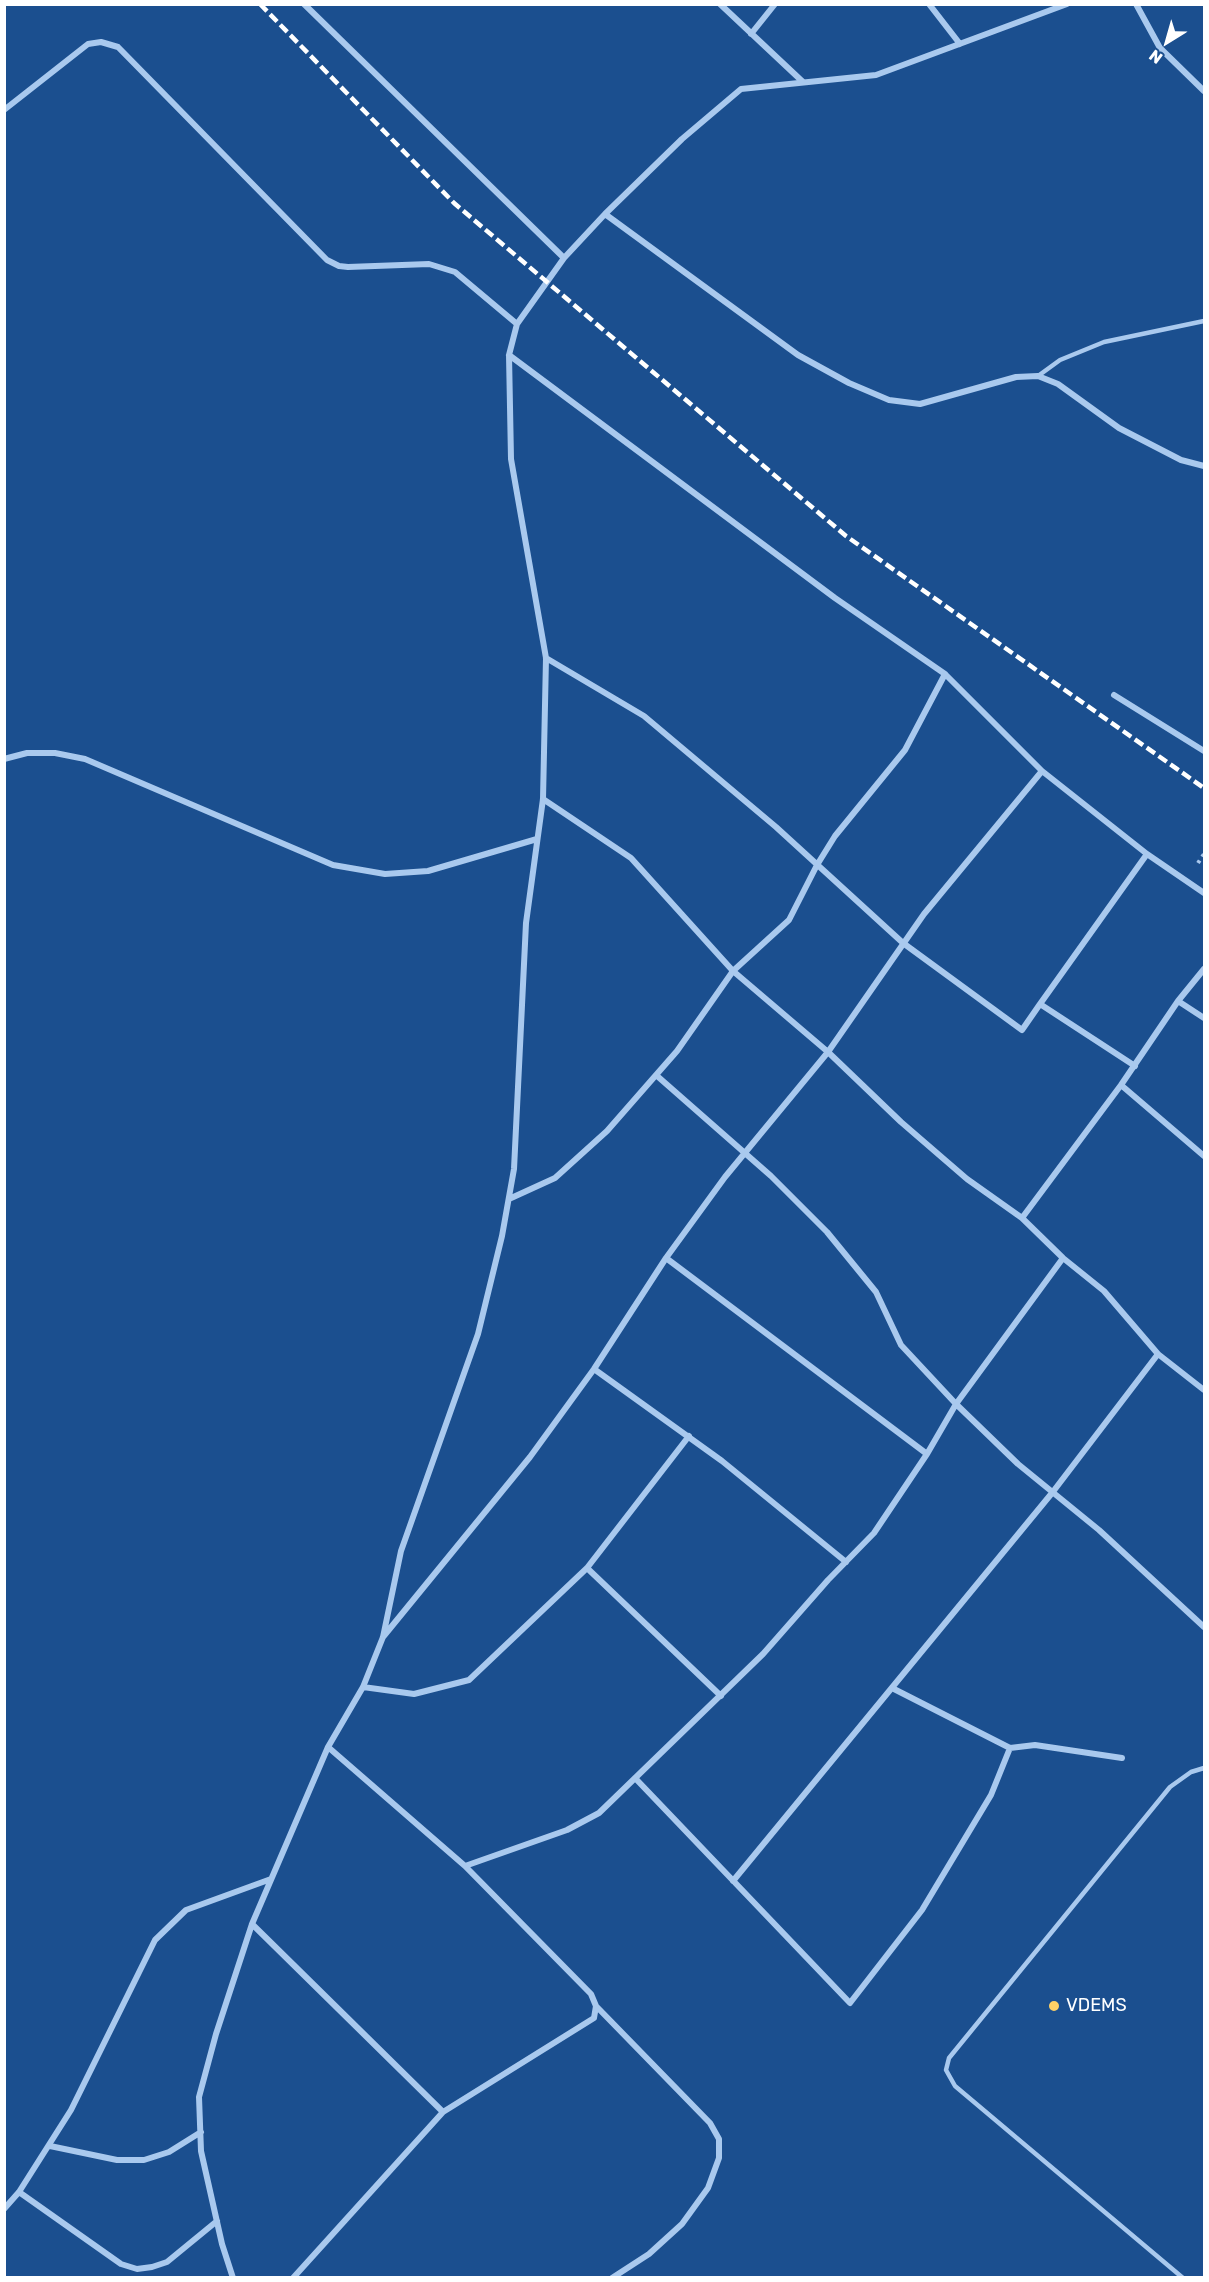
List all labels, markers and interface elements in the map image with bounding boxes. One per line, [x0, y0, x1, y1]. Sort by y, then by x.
north arrow [1137, 12, 1197, 72]
text: N [1146, 46, 1166, 68]
place label: VDEMS [1066, 1995, 1127, 2017]
marker: VDEMS [1047, 1999, 1061, 2013]

